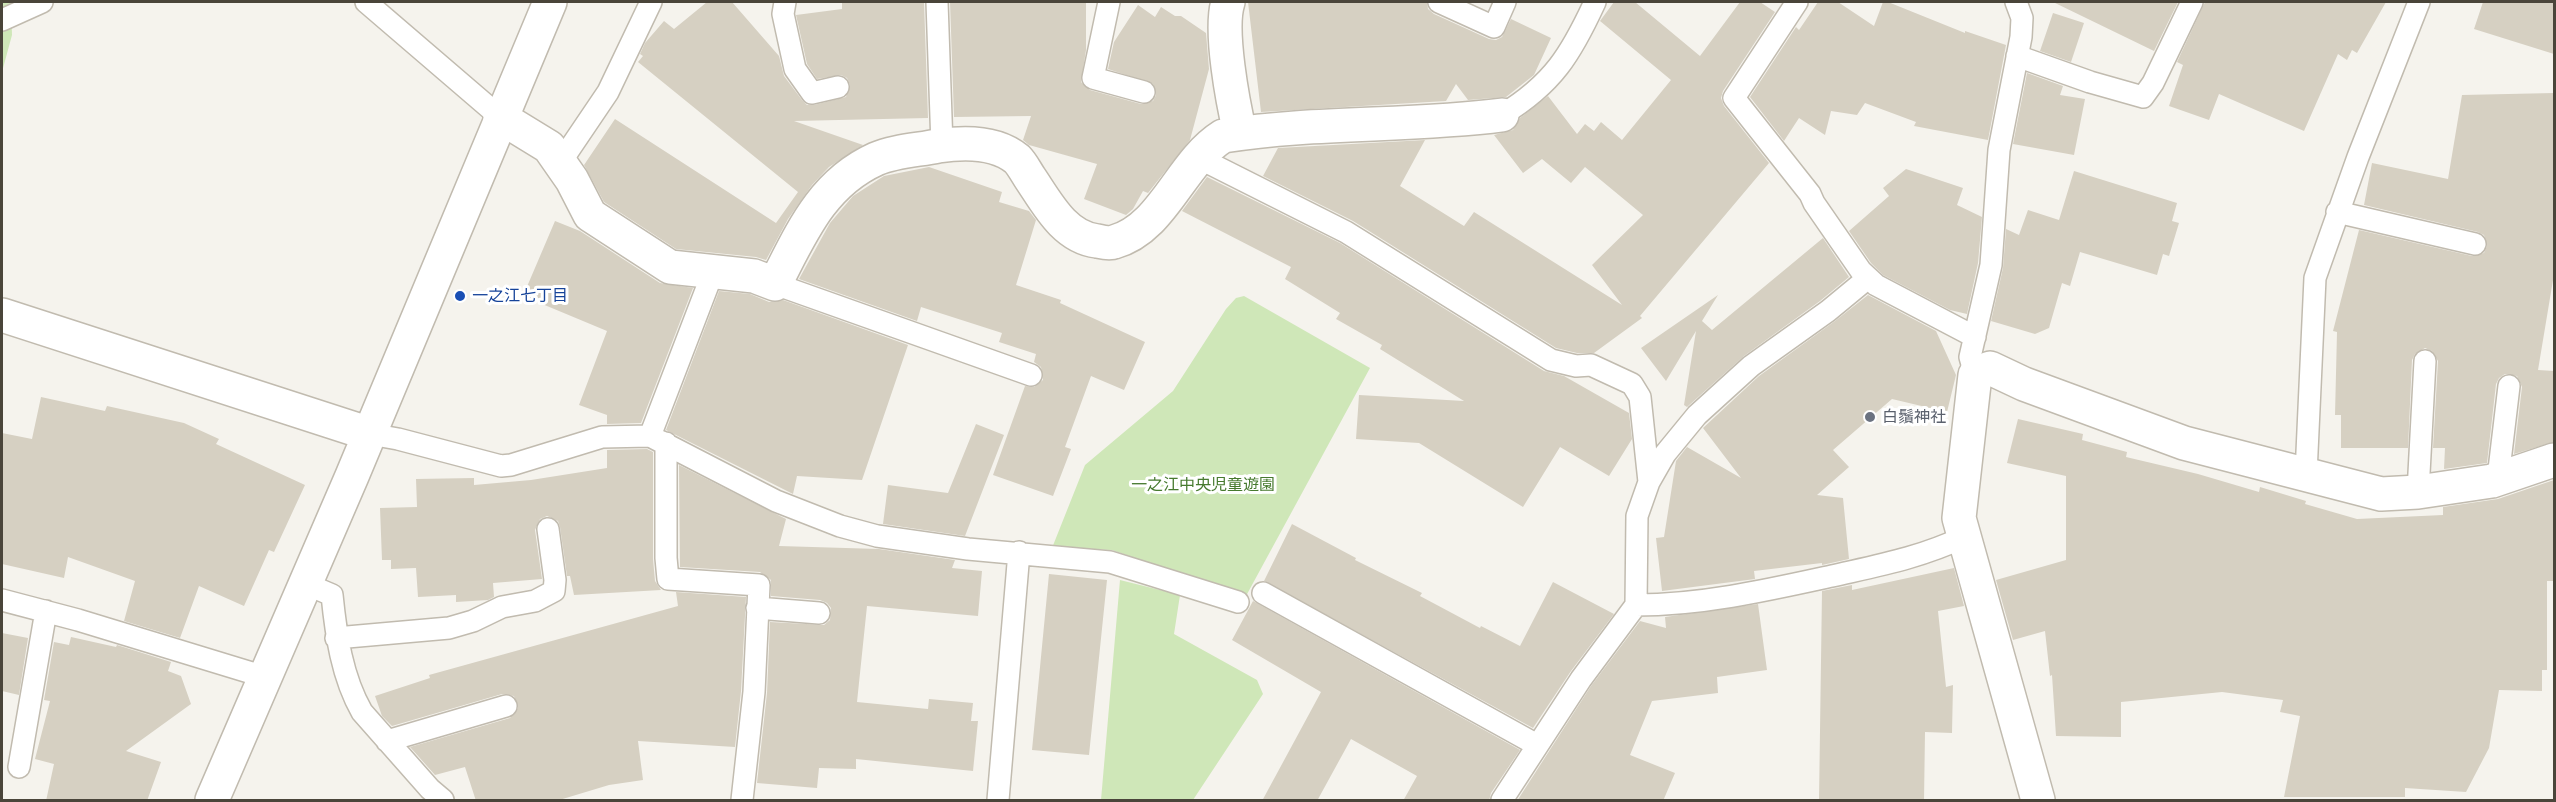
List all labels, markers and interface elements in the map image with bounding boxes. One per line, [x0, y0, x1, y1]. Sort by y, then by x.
place label: 一之江七丁目 [472, 286, 568, 306]
marker: 一之江七丁目 [453, 289, 467, 303]
place label: 白鬚神社 [1882, 407, 1946, 427]
marker: 白鬚神社 [1863, 410, 1877, 424]
park label: 一之江中央児童遊園 [1131, 475, 1275, 495]

